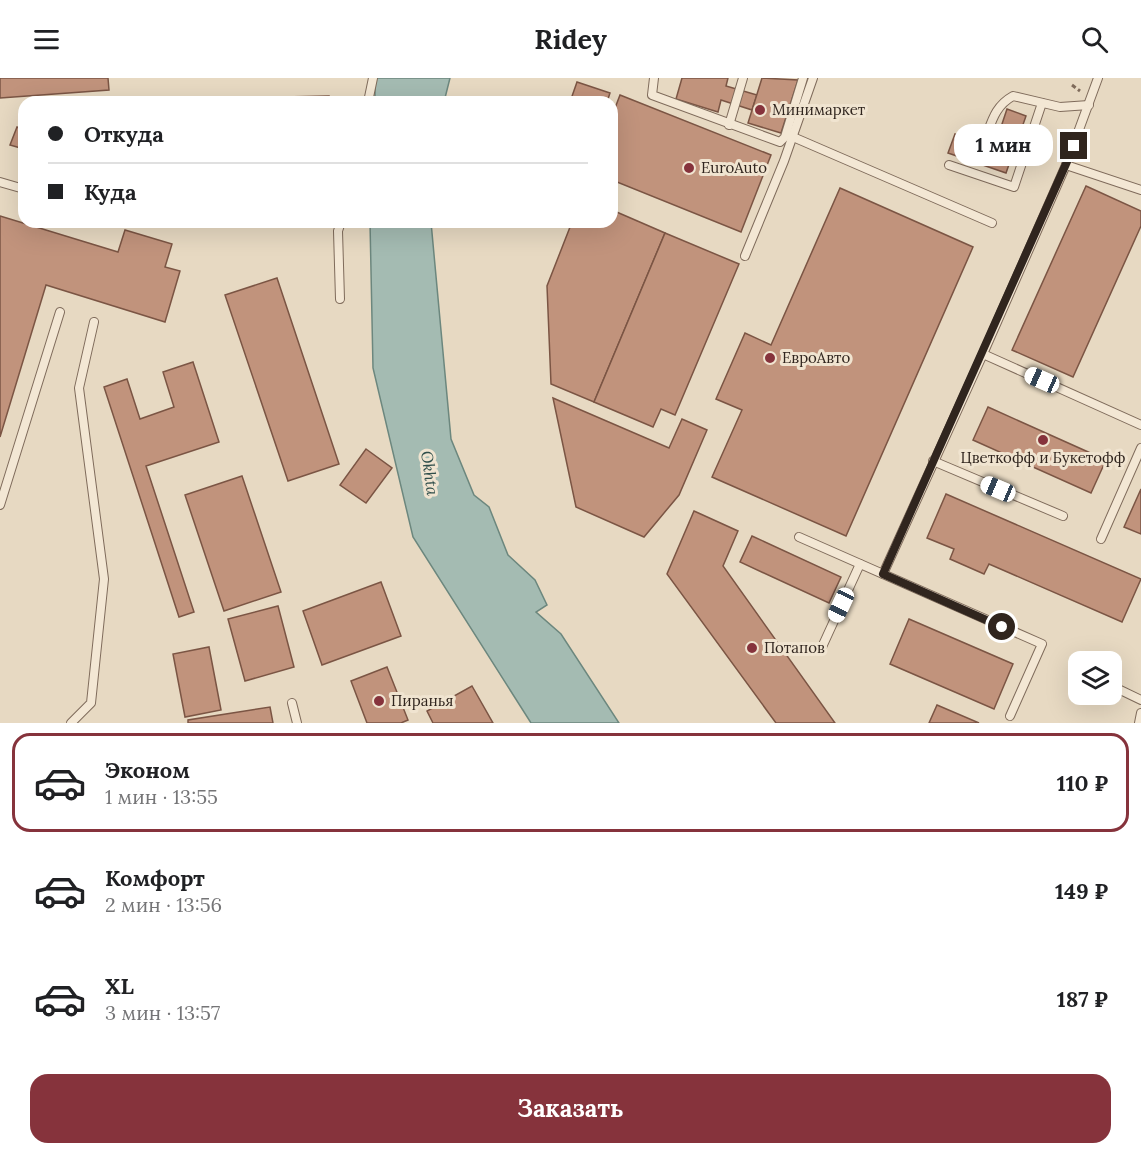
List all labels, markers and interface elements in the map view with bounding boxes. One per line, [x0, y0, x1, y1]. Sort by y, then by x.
text: Ridey [534, 22, 607, 56]
icon: menu [30, 23, 63, 56]
icon: search [1078, 23, 1111, 56]
place label: Минимаркет [772, 100, 866, 119]
marker: Минимаркет [753, 103, 767, 117]
text: Откуда [84, 120, 164, 148]
callout: 1 мин [954, 125, 1053, 167]
text: 1 мин [976, 132, 1031, 157]
route end [1060, 132, 1087, 159]
place label: EuroAuto [701, 158, 767, 177]
marker: EuroAuto [682, 161, 696, 175]
text: Куда [84, 178, 136, 206]
place label: ЕвроАвто [782, 348, 850, 367]
marker: ЕвроАвто [763, 351, 777, 365]
car [1022, 364, 1062, 396]
marker: Цветкофф и Букетофф [1036, 433, 1050, 447]
place label: Цветкофф и Букетофф [961, 448, 1126, 467]
water label: Okhta [417, 450, 443, 497]
car [978, 474, 1018, 504]
car [825, 585, 857, 625]
route start [988, 613, 1015, 640]
place label: Потапов [764, 638, 825, 657]
marker: Потапов [745, 641, 759, 655]
map controls [1068, 651, 1122, 705]
button: layers [1068, 651, 1122, 705]
place label: Пиранья [391, 691, 454, 710]
marker: Пиранья [372, 694, 386, 708]
icon: car [33, 756, 87, 810]
text: Эконом [105, 756, 190, 784]
text: 110 ₽ [1057, 769, 1108, 797]
text: 1 мин · 13:55 [105, 784, 218, 809]
icon: car [33, 864, 87, 918]
text: Комфорт [105, 864, 205, 892]
text: 149 ₽ [1055, 877, 1108, 905]
text: 2 мин · 13:56 [105, 892, 222, 917]
icon: car [33, 972, 87, 1026]
text: XL [105, 972, 134, 1000]
text: 187 ₽ [1057, 985, 1108, 1013]
text: 3 мин · 13:57 [105, 1000, 220, 1025]
button: Заказать [30, 1074, 1111, 1143]

